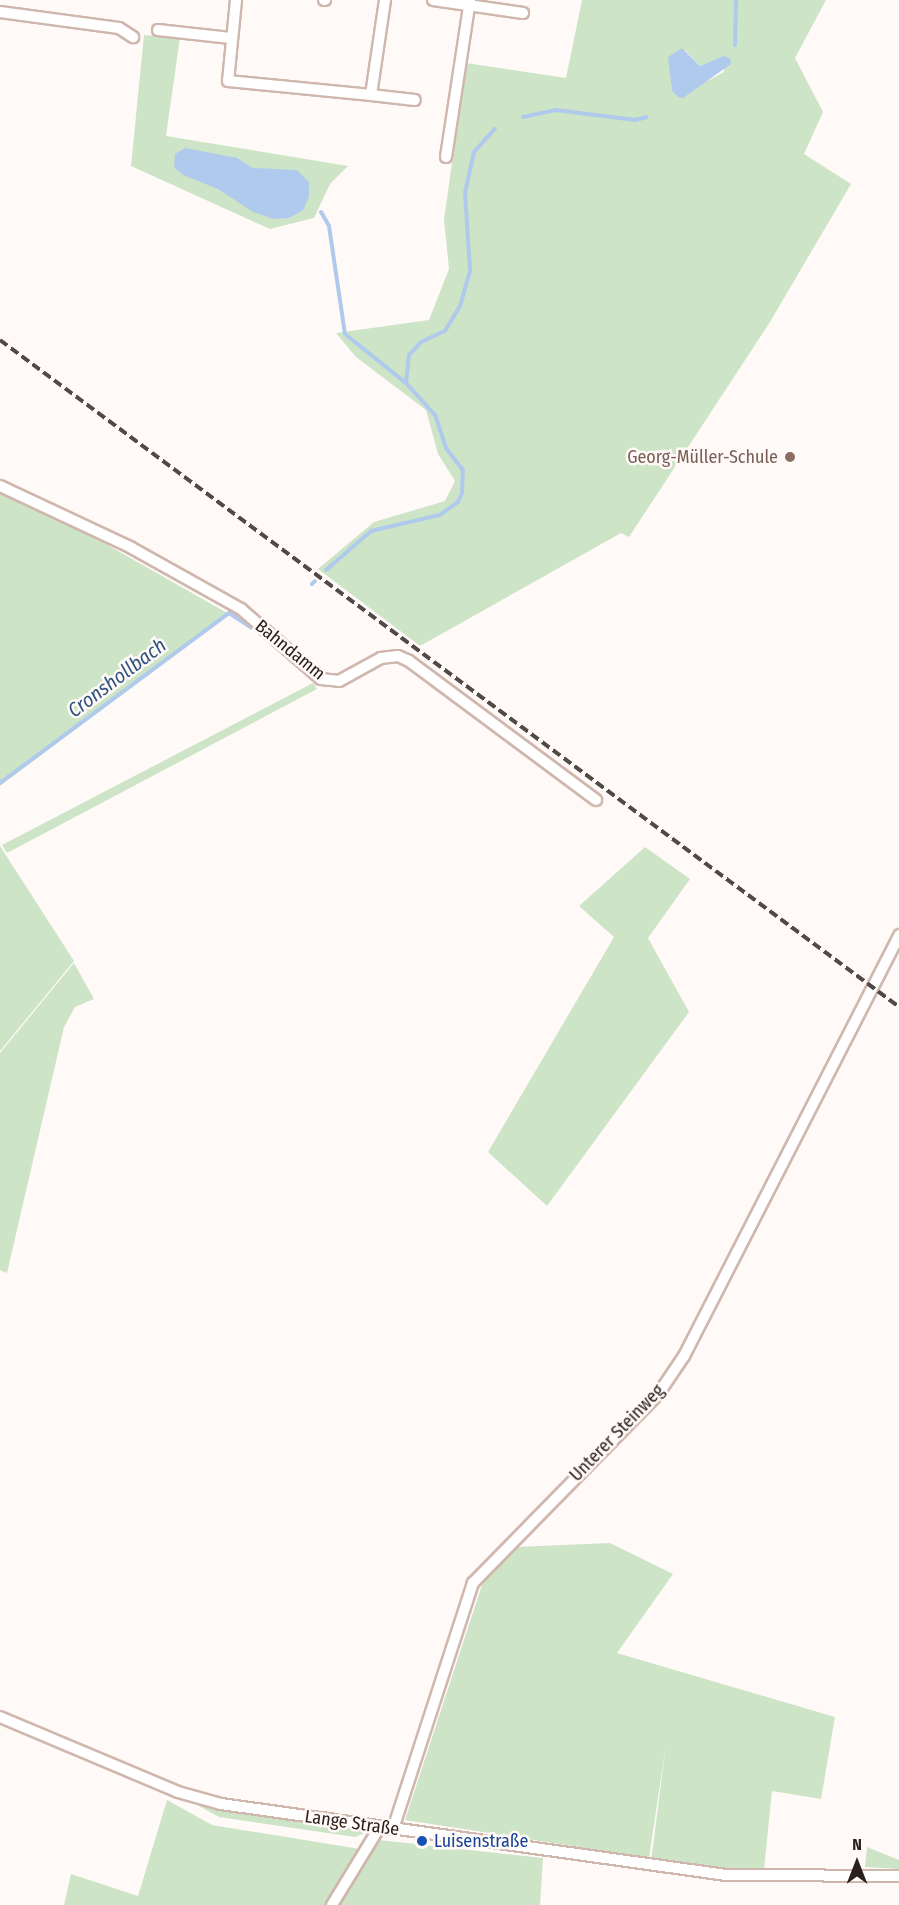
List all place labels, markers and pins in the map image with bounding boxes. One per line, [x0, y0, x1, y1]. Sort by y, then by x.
place label: Georg-Müller-Schule [627, 446, 778, 468]
marker: Georg-Müller-Schule [783, 450, 797, 464]
place label: Luisenstraße [434, 1830, 528, 1852]
marker: Luisenstraße [415, 1834, 429, 1848]

